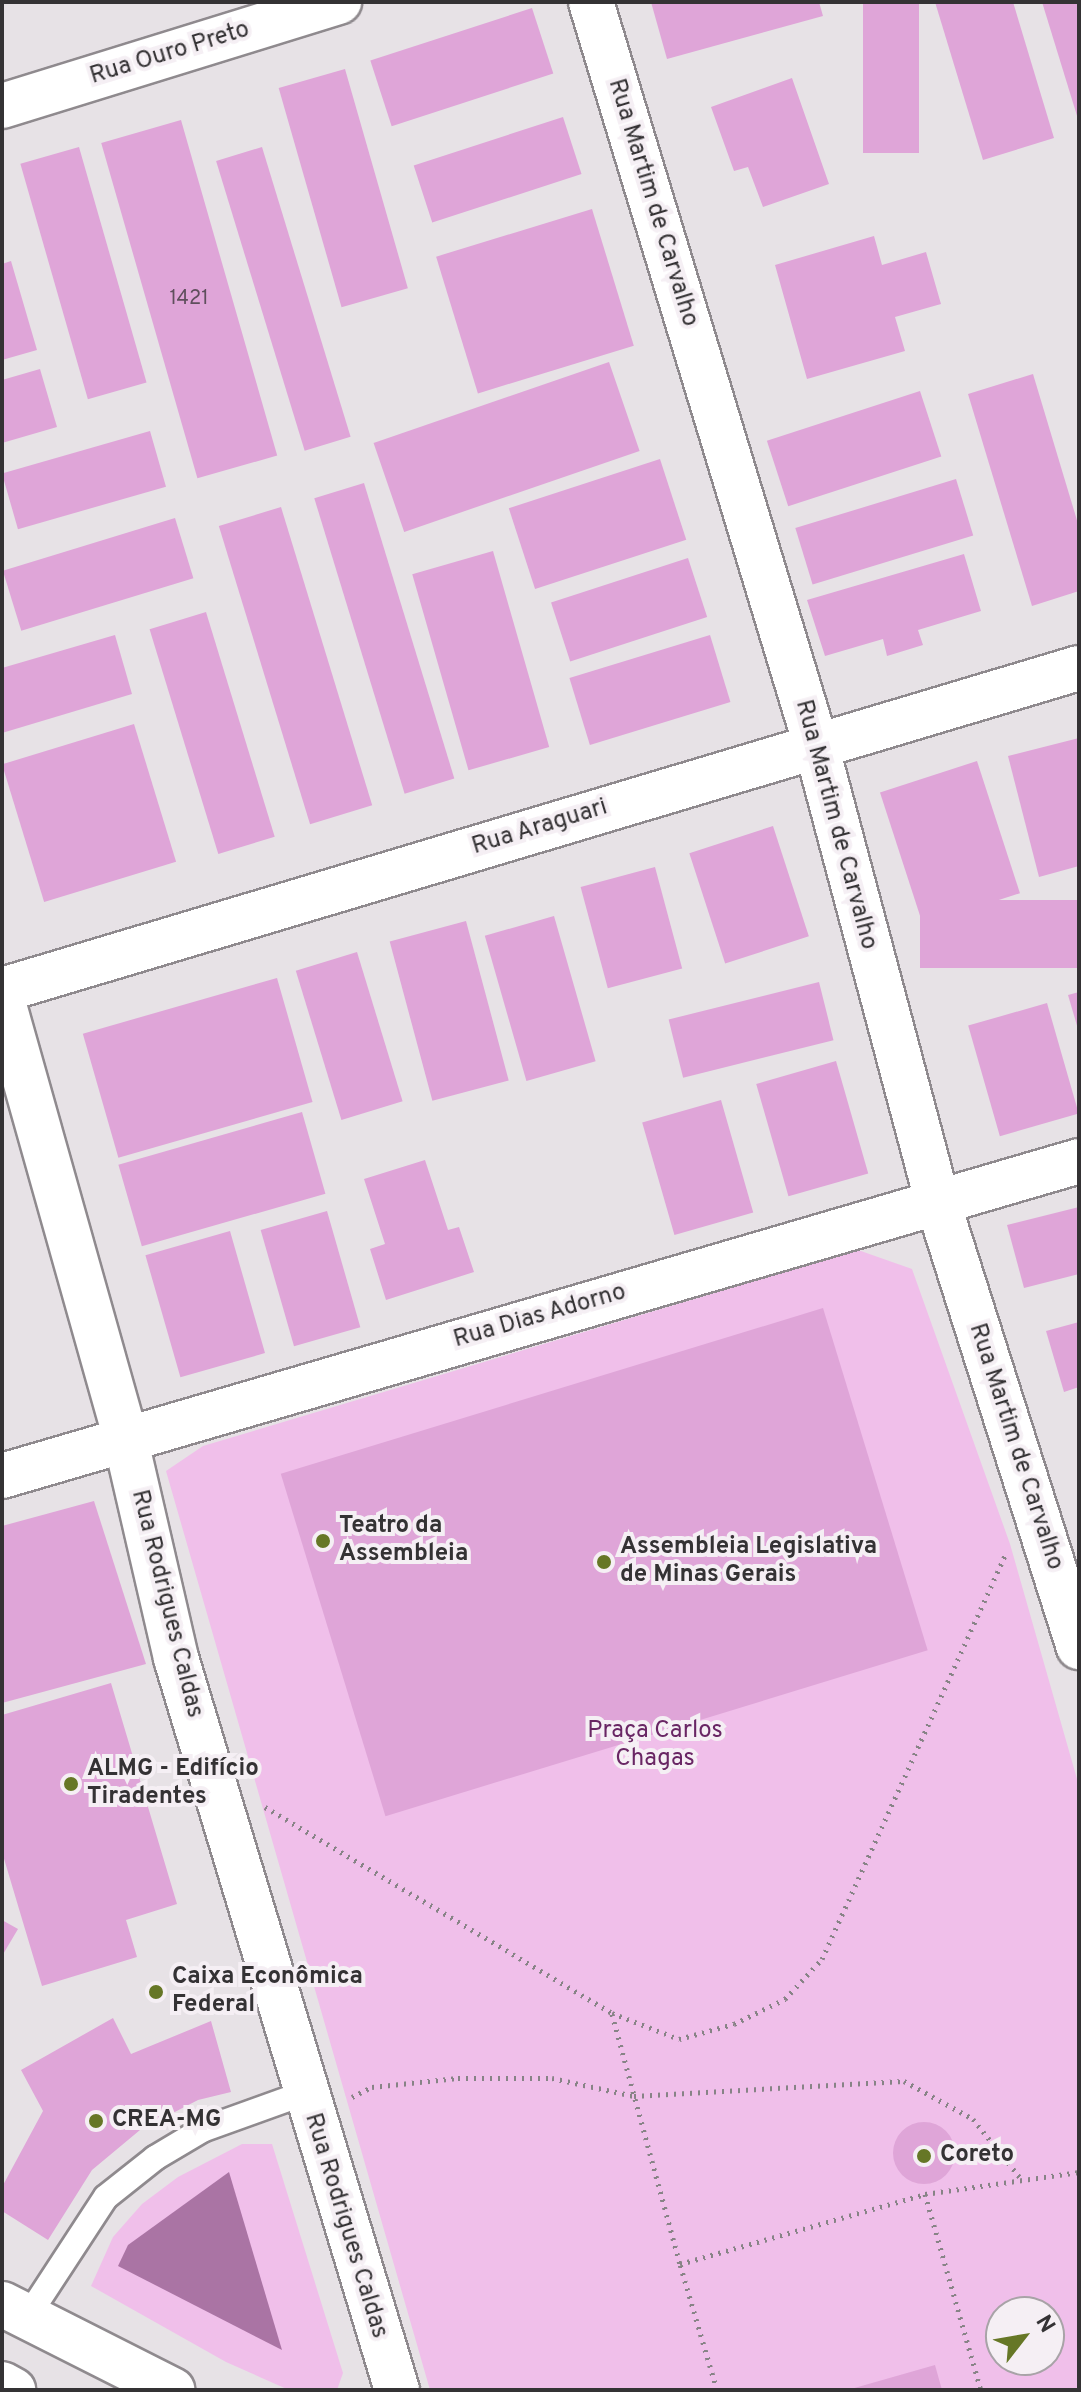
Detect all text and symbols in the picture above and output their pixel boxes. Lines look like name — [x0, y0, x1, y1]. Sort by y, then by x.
street label: Rua Ouro Preto — [87, 16, 253, 92]
street label: Rua Martim de Carvalho — [601, 76, 703, 330]
house number: 1421 — [169, 287, 209, 311]
street label: Rua Martim de Carvalho — [788, 697, 882, 953]
street label: Rua Araguari — [468, 794, 612, 862]
street label: Rua Dias Adorno — [450, 1279, 630, 1355]
street label: Rua Martim de Carvalho — [962, 1320, 1068, 1574]
street label: Rua Rodrigues Caldas — [124, 1487, 208, 1721]
place label: Teatro da Assembleia — [339, 1513, 468, 1569]
marker: Teatro da Assembleia — [314, 1532, 332, 1550]
place label: Assembleia Legislativa de Minas Gerais — [620, 1534, 877, 1590]
marker: Assembleia Legislativa de Minas Gerais — [595, 1553, 613, 1571]
park label: Praça Carlos Chagas — [587, 1718, 723, 1774]
place label: ALMG - Edifício Tiradentes — [87, 1756, 259, 1812]
marker: ALMG - Edifício Tiradentes — [62, 1775, 80, 1793]
place label: Caixa Econômica Federal — [172, 1964, 363, 2020]
marker: Caixa Econômica Federal — [147, 1983, 165, 2001]
place label: CREA-MG — [112, 2107, 221, 2135]
street label: Rua Rodrigues Caldas — [297, 2110, 393, 2342]
marker: CREA-MG — [87, 2112, 105, 2130]
place label: Coreto — [940, 2142, 1014, 2170]
marker: Coreto — [915, 2147, 933, 2165]
north arrow — [985, 2296, 1065, 2376]
text: N — [1029, 2311, 1060, 2338]

